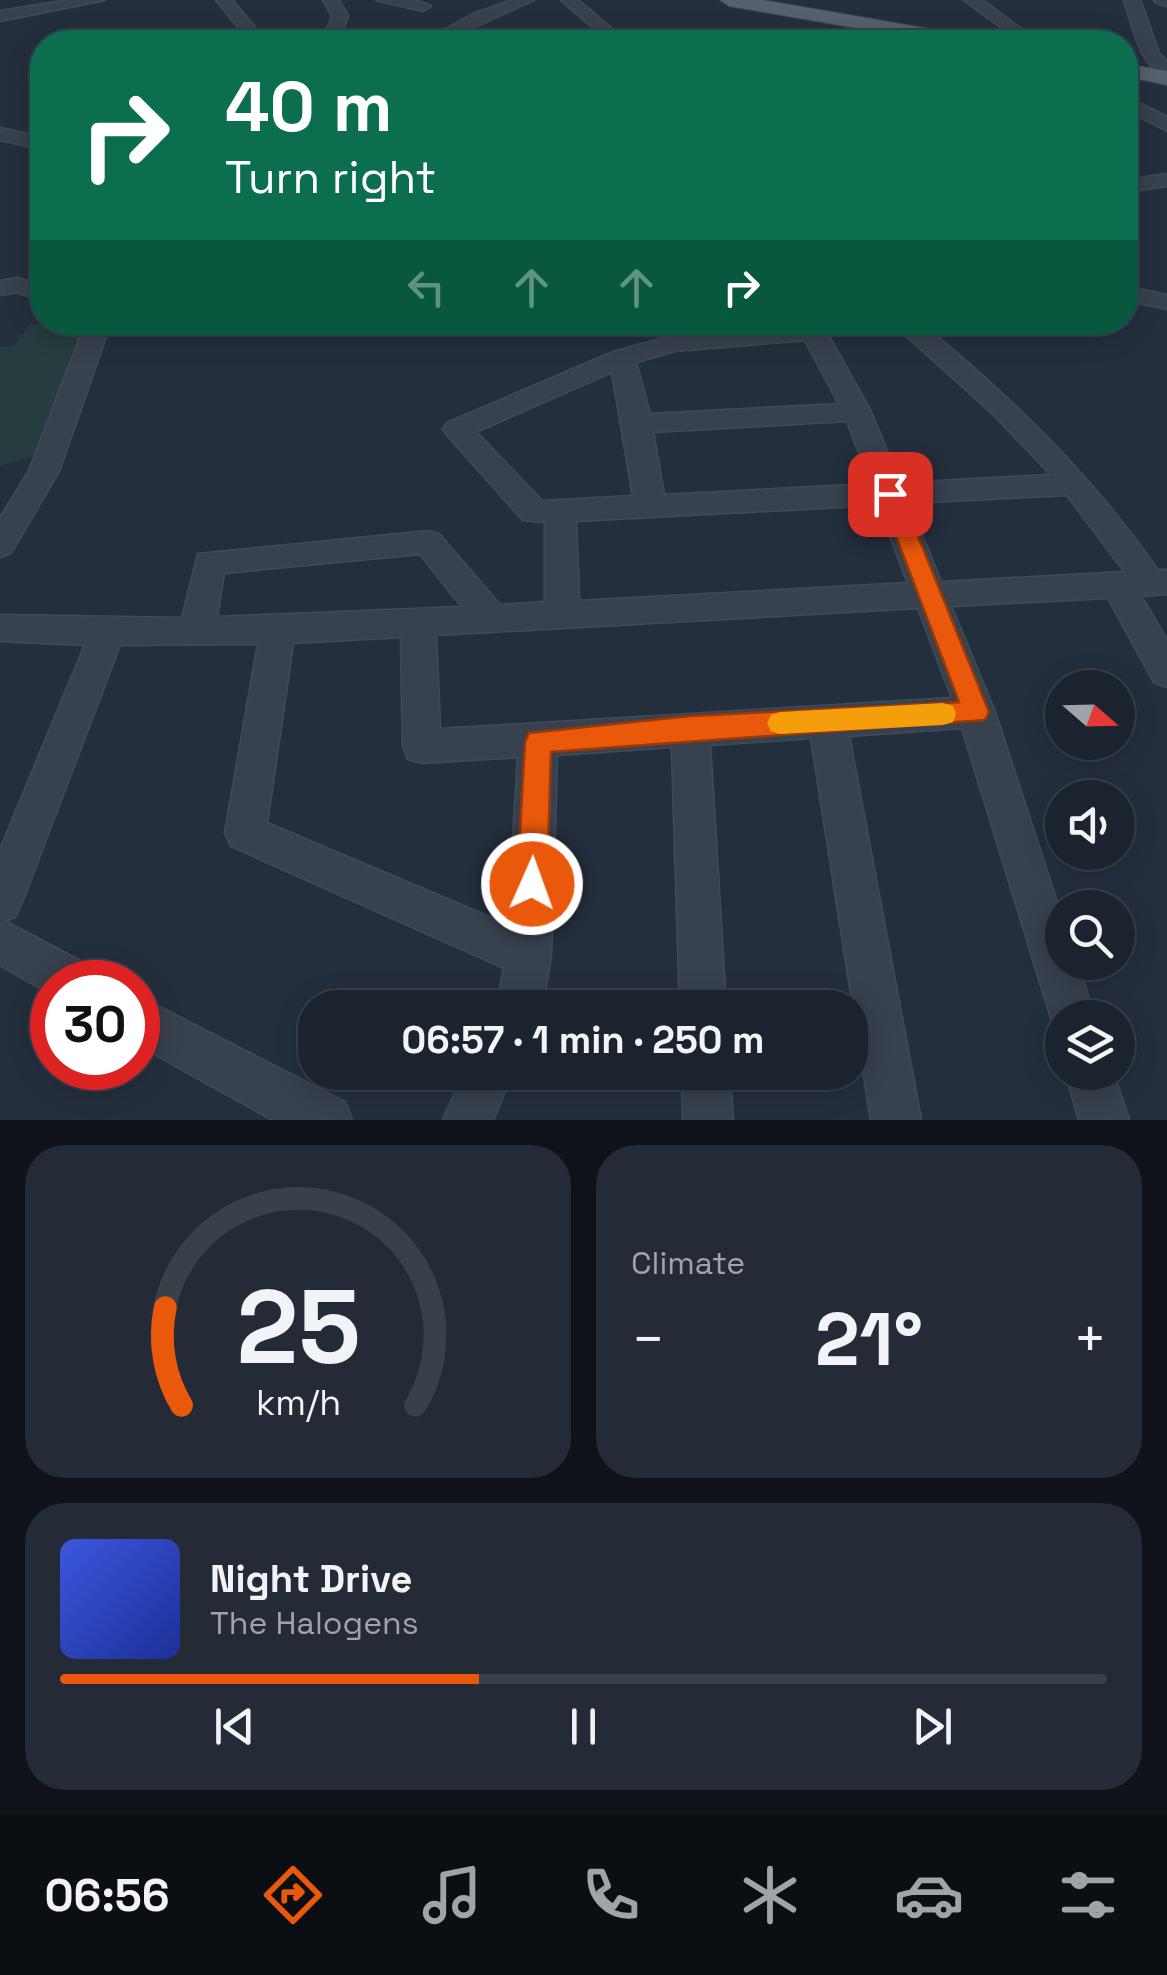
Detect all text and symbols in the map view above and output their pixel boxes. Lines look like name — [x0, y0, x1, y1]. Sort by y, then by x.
text: 40 m — [225, 62, 392, 151]
icon: right — [60, 70, 190, 200]
text: Turn right — [225, 149, 436, 206]
icon: left — [399, 260, 454, 315]
icon: ahead — [504, 260, 559, 315]
icon: ahead — [609, 260, 664, 315]
icon: right — [714, 260, 769, 315]
pin — [848, 452, 933, 537]
icon: arrive — [863, 467, 918, 522]
north arrow — [1045, 670, 1135, 760]
map controls — [1045, 670, 1135, 1090]
button: sound — [1045, 780, 1135, 870]
position arrow — [480, 832, 584, 936]
button: search — [1045, 890, 1135, 980]
speed limit sign: 30 — [30, 960, 160, 1090]
button: layers — [1045, 1000, 1135, 1090]
text: 06:57 · 1 min · 250 m — [402, 1016, 764, 1064]
text: Climate — [631, 1243, 745, 1283]
text: 25 — [236, 1261, 360, 1393]
text: 21° — [815, 1291, 923, 1387]
text: − — [631, 1304, 665, 1374]
text: + — [1073, 1304, 1107, 1374]
text: km/h — [255, 1380, 341, 1425]
text: Night Drive — [210, 1555, 412, 1603]
text: The Halogens — [210, 1603, 419, 1643]
icon: previous — [207, 1699, 262, 1754]
icon: pause — [556, 1699, 611, 1754]
icon: next — [905, 1699, 960, 1754]
icon: directions — [258, 1860, 328, 1930]
icon: music — [417, 1860, 487, 1930]
icon: phone — [576, 1860, 646, 1930]
icon: climate — [735, 1860, 805, 1930]
icon: car — [894, 1860, 964, 1930]
icon: filters — [1053, 1860, 1123, 1930]
text: 06:56 — [44, 1867, 170, 1924]

